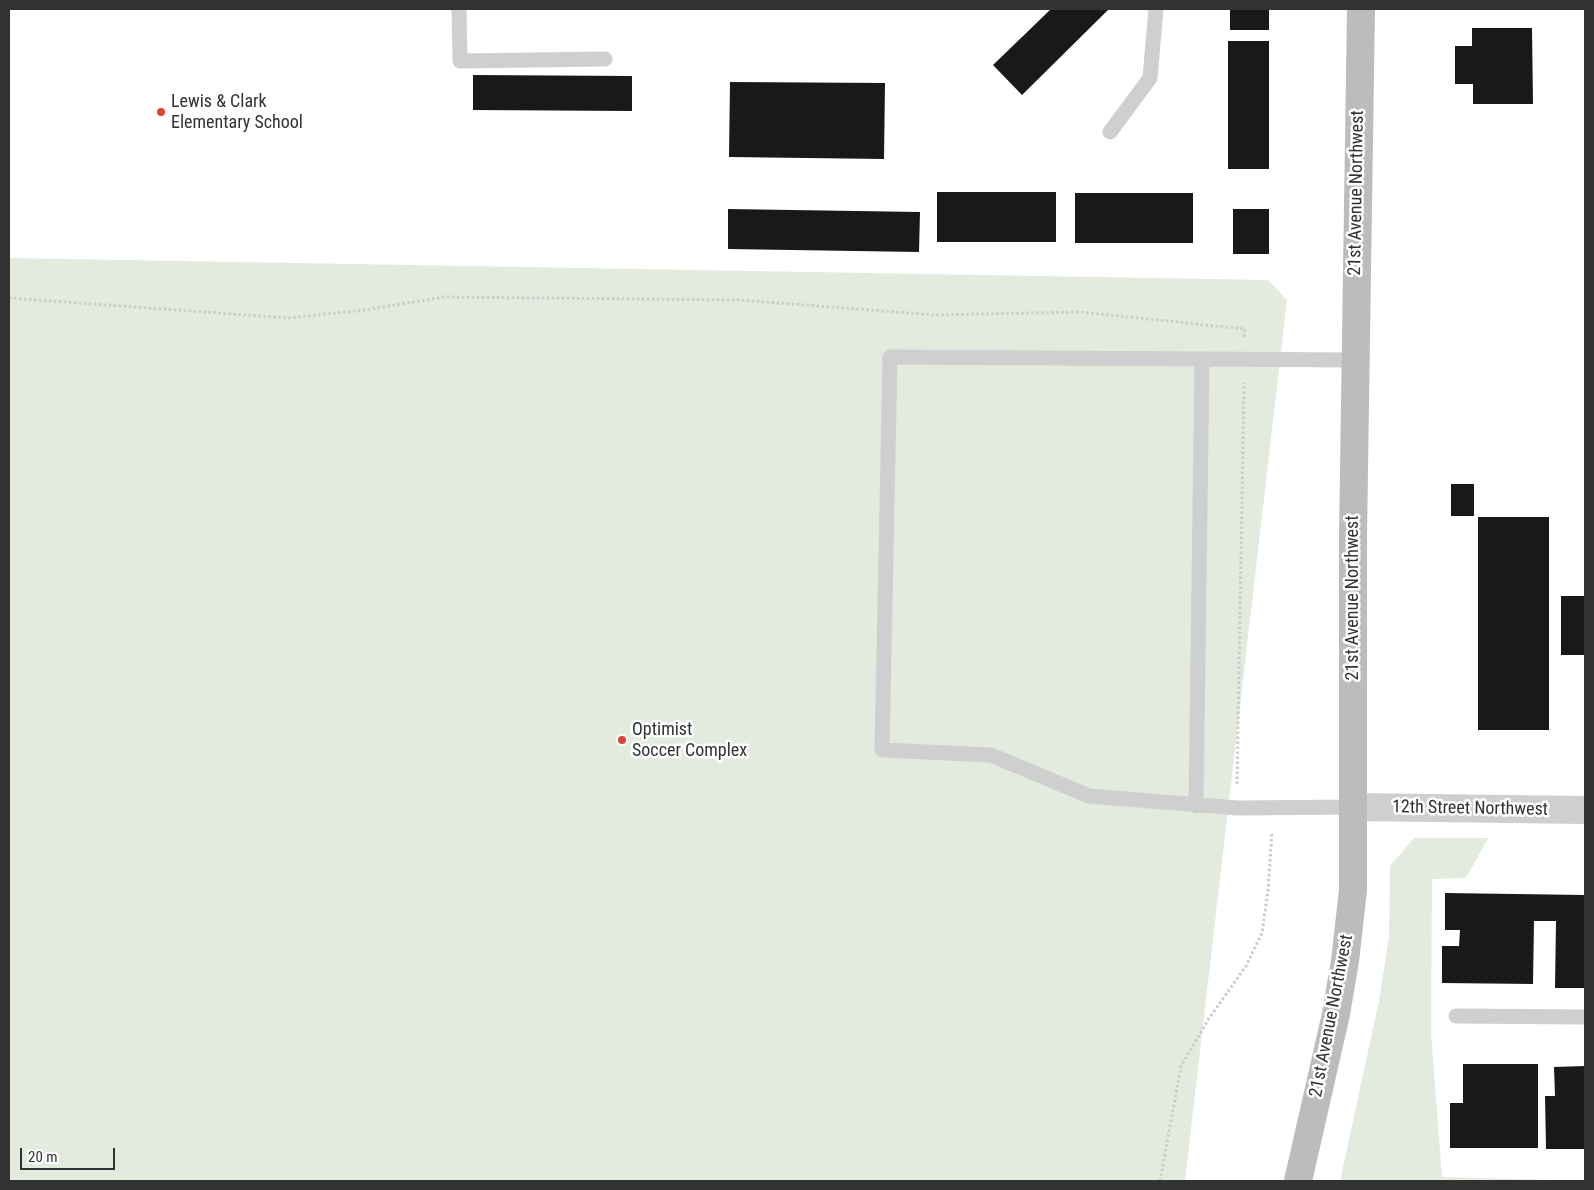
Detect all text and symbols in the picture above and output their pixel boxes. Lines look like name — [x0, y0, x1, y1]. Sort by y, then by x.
place label: Lewis & Clark Elementary School — [171, 91, 303, 134]
marker: Lewis & Clark Elementary School — [155, 106, 167, 118]
street label: 21st Avenue Northwest — [1345, 110, 1369, 276]
street label: 21st Avenue Northwest — [1342, 515, 1364, 681]
place label: Optimist Soccer Complex — [632, 719, 747, 762]
marker: Optimist Soccer Complex — [616, 734, 628, 746]
street label: 12th Street Northwest — [1392, 797, 1548, 821]
street label: 21st Avenue Northwest — [1306, 933, 1358, 1099]
scale bar — [22, 1138, 118, 1170]
text: 20 m — [28, 1148, 58, 1166]

